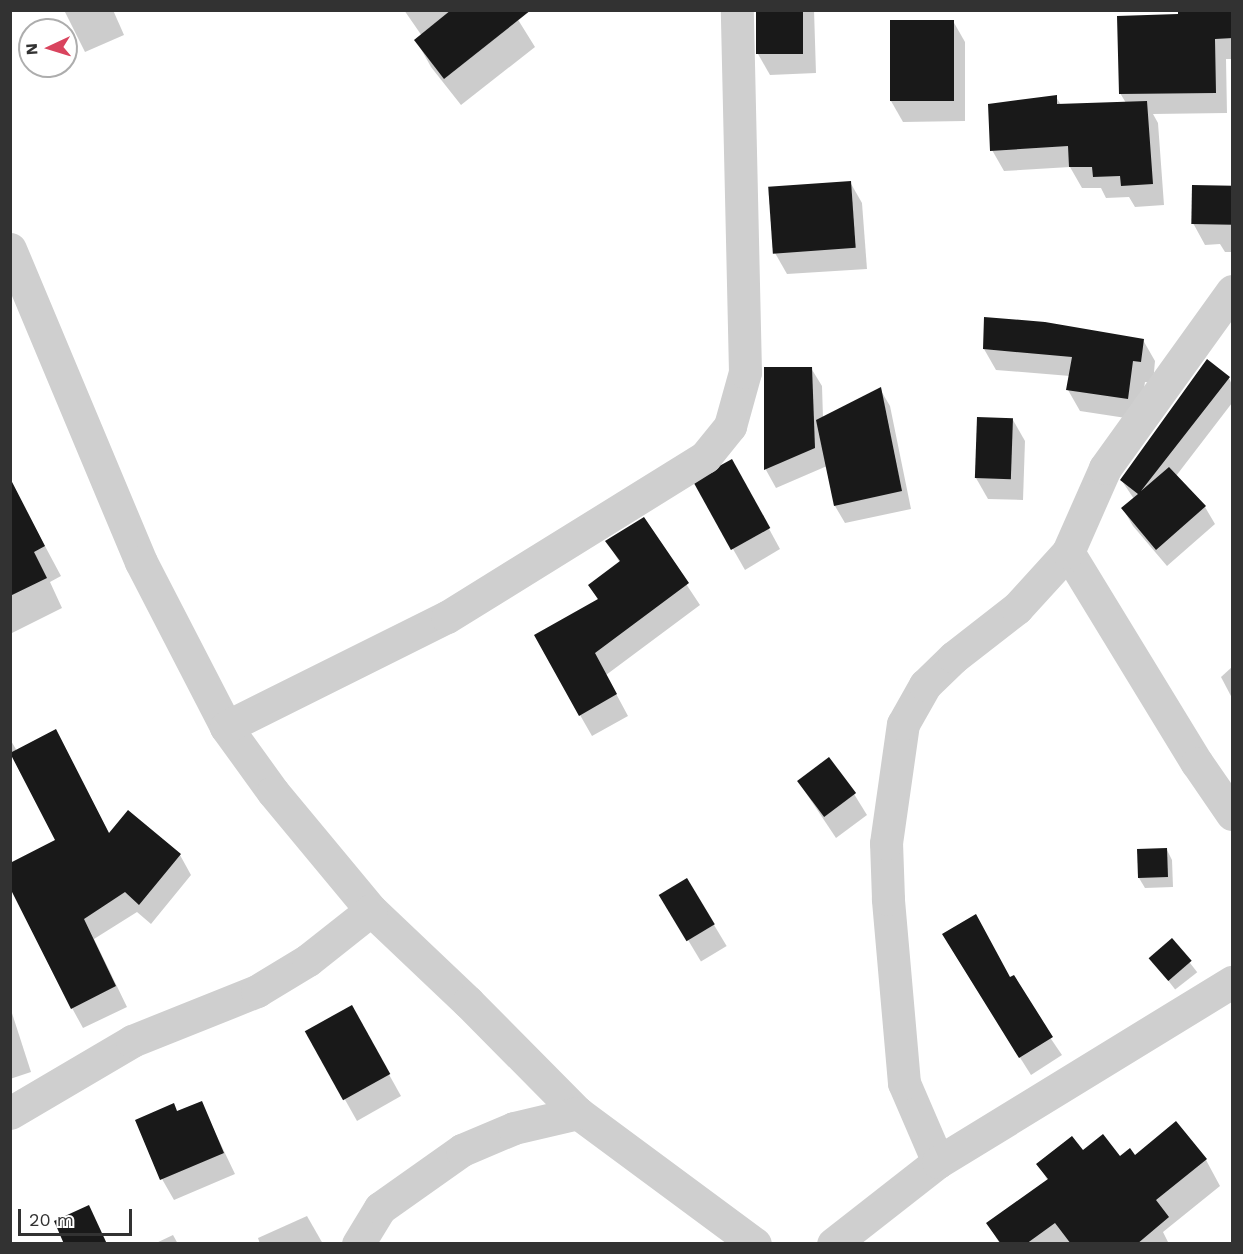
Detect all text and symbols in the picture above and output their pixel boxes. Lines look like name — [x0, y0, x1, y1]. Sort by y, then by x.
north arrow — [18, 18, 78, 78]
text: N — [22, 43, 41, 56]
scale bar — [21, 1197, 135, 1235]
text: 20 m — [29, 1209, 74, 1230]

